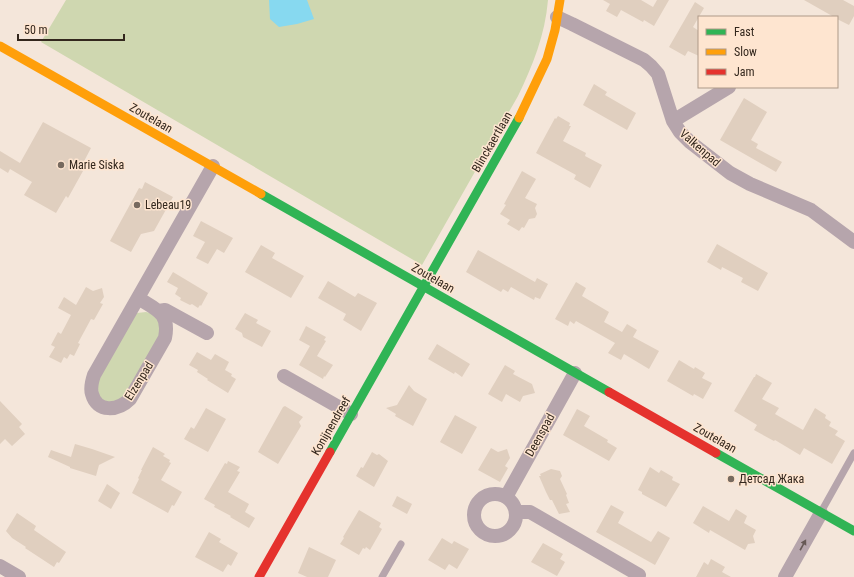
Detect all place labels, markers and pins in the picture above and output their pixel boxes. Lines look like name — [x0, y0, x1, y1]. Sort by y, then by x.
place label: Marie Siska — [69, 158, 124, 172]
marker: Marie Siska — [56, 160, 66, 170]
place label: Lebeau19 — [145, 198, 191, 212]
marker: Lebeau19 — [132, 200, 142, 210]
place label: Детсад Жака — [739, 472, 805, 486]
marker: Детсад Жака — [726, 474, 736, 484]

